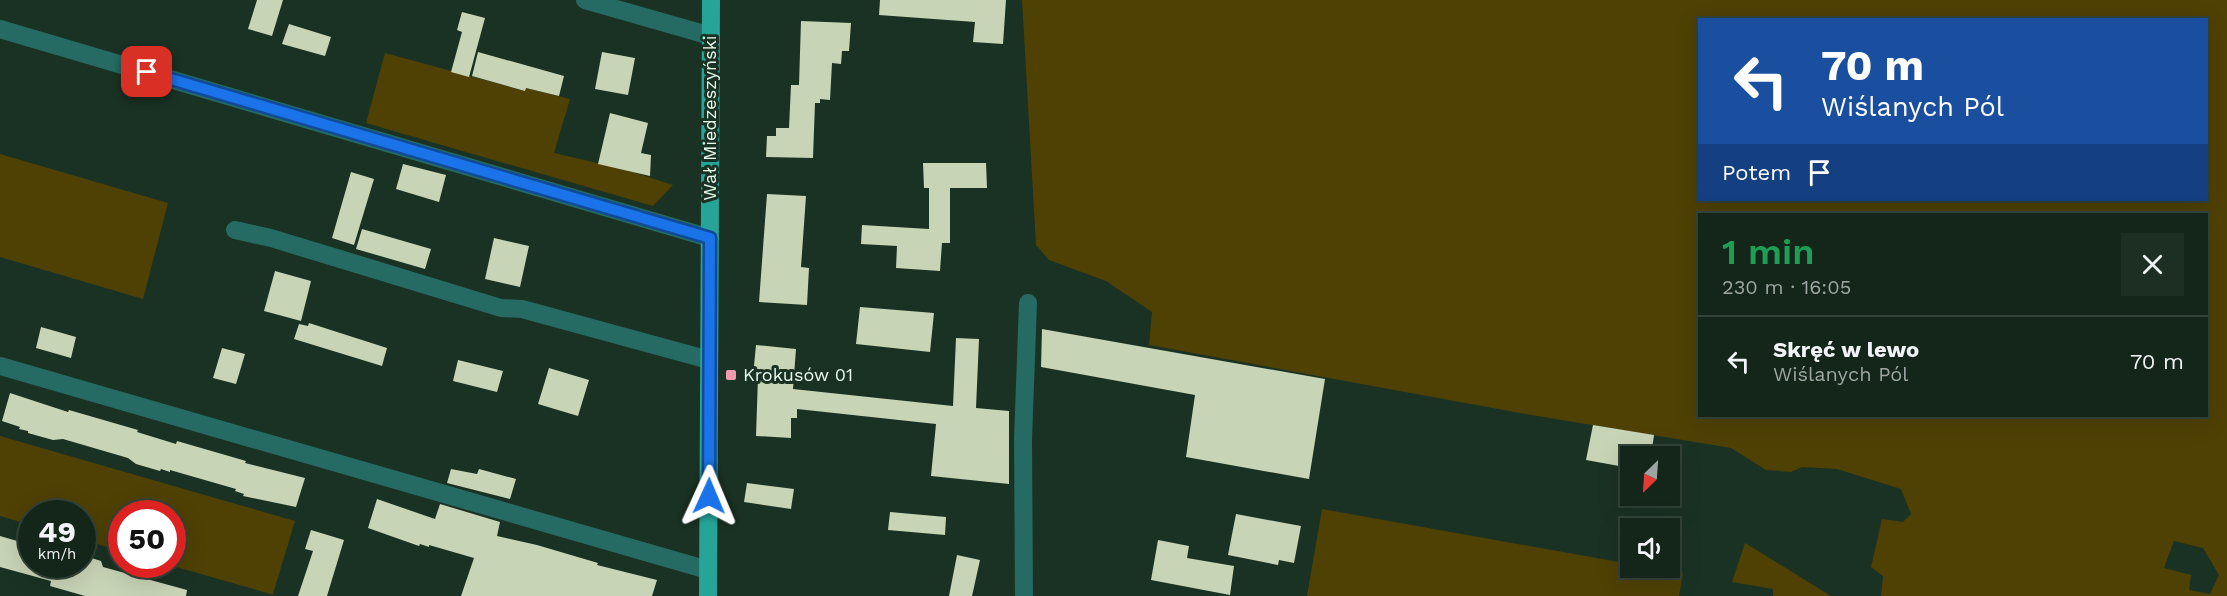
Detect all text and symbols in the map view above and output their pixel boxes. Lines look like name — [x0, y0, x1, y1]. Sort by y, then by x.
street label: Wał Miedzeszyński — [699, 35, 720, 201]
text: 70 m — [1821, 41, 1924, 90]
icon: left — [1722, 42, 1800, 120]
pin — [121, 46, 172, 97]
icon: arrive — [130, 55, 163, 88]
text: Wiślanych Pól — [1821, 91, 2004, 123]
icon: arrive — [1803, 156, 1836, 189]
text: Potem — [1722, 160, 1791, 185]
text: 1 min — [1722, 231, 1814, 273]
button: close — [2121, 233, 2184, 296]
text: 230 m · 16:05 — [1722, 275, 1851, 299]
text: Skręć w lewo — [1773, 337, 1919, 362]
icon: left — [1722, 345, 1755, 378]
text: 70 m — [2130, 349, 2184, 374]
text: Wiślanych Pól — [1773, 362, 1908, 386]
place label: Krokusów 01 — [743, 364, 853, 385]
marker: Krokusów 01 — [724, 368, 738, 382]
north arrow — [1620, 446, 1680, 506]
map controls — [1620, 446, 1680, 578]
position arrow — [677, 464, 741, 528]
speed limit sign: 50 — [108, 500, 186, 578]
text: 49 — [38, 514, 76, 549]
button: sound — [1620, 518, 1680, 578]
text: km/h — [38, 545, 76, 563]

